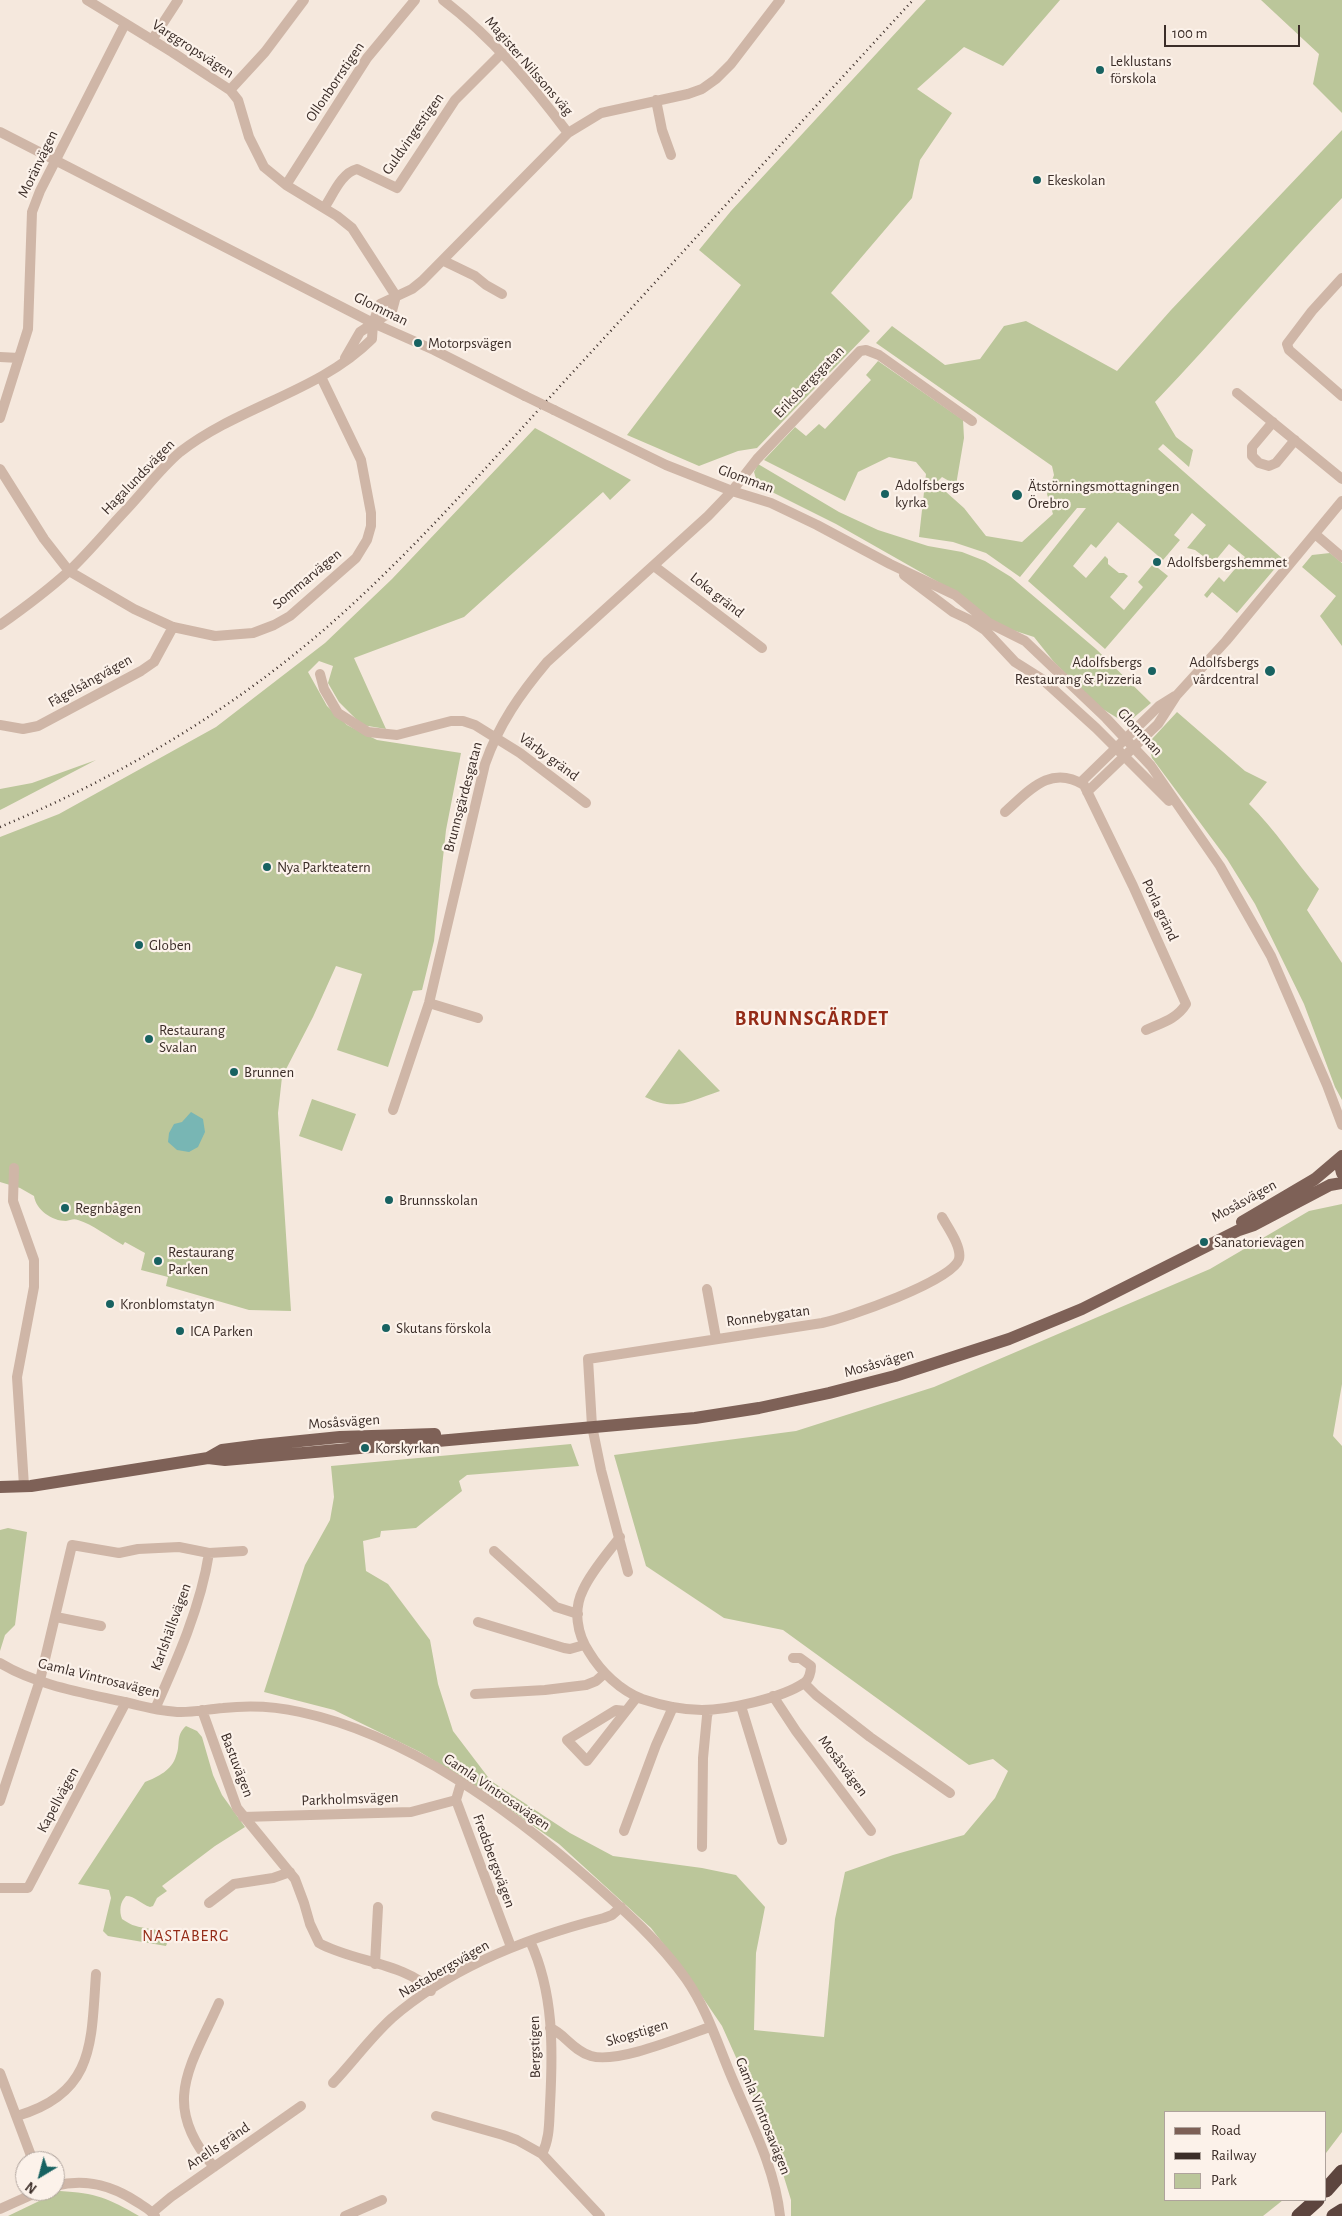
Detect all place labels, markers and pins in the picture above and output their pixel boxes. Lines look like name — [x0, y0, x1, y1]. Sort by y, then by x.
place label: Leklustans förskola — [1110, 52, 1172, 87]
marker: Leklustans förskola — [1094, 64, 1106, 76]
place label: Ekeskolan — [1047, 171, 1105, 189]
marker: Ekeskolan — [1031, 174, 1043, 186]
place label: Motorpsvägen — [428, 334, 512, 352]
marker: Motorpsvägen — [412, 337, 424, 349]
place label: Adolfsbergs kyrka — [895, 476, 965, 511]
place label: Ätstörningsmottagningen Örebro — [1028, 477, 1180, 512]
marker: Adolfsbergs kyrka — [879, 488, 891, 500]
marker: Ätstörningsmottagningen Örebro — [1010, 488, 1024, 502]
place label: Adolfsbergshemmet — [1167, 553, 1287, 571]
marker: Adolfsbergshemmet — [1151, 556, 1163, 568]
place label: Adolfsbergs Restaurang & Pizzeria — [1015, 653, 1142, 688]
place label: Adolfsbergs vårdcentral — [1189, 653, 1259, 688]
marker: Adolfsbergs vårdcentral — [1263, 664, 1277, 678]
marker: Adolfsbergs Restaurang & Pizzeria — [1146, 665, 1158, 677]
place label: Nya Parkteatern — [277, 858, 371, 876]
marker: Nya Parkteatern — [261, 861, 273, 873]
place label: Globen — [149, 936, 191, 954]
marker: Globen — [133, 939, 145, 951]
place label: Restaurang Svalan — [159, 1021, 225, 1056]
marker: Restaurang Svalan — [143, 1033, 155, 1045]
place label: Brunnen — [244, 1063, 294, 1081]
marker: Brunnen — [228, 1066, 240, 1078]
place label: Brunnsskolan — [399, 1191, 478, 1209]
marker: Brunnsskolan — [383, 1194, 395, 1206]
place label: Regnbågen — [75, 1199, 141, 1217]
marker: Regnbågen — [59, 1202, 71, 1214]
place label: Sanatorievägen — [1214, 1233, 1304, 1251]
marker: Sanatorievägen — [1198, 1236, 1210, 1248]
place label: Restaurang Parken — [168, 1243, 234, 1278]
marker: Restaurang Parken — [152, 1255, 164, 1267]
place label: Kronblomstatyn — [120, 1295, 215, 1313]
marker: Kronblomstatyn — [104, 1298, 116, 1310]
place label: Skutans förskola — [396, 1319, 491, 1337]
place label: ICA Parken — [190, 1322, 253, 1340]
marker: Skutans förskola — [380, 1322, 392, 1334]
marker: ICA Parken — [174, 1325, 186, 1337]
place label: Korskyrkan — [375, 1439, 440, 1457]
marker: Korskyrkan — [359, 1442, 371, 1454]

